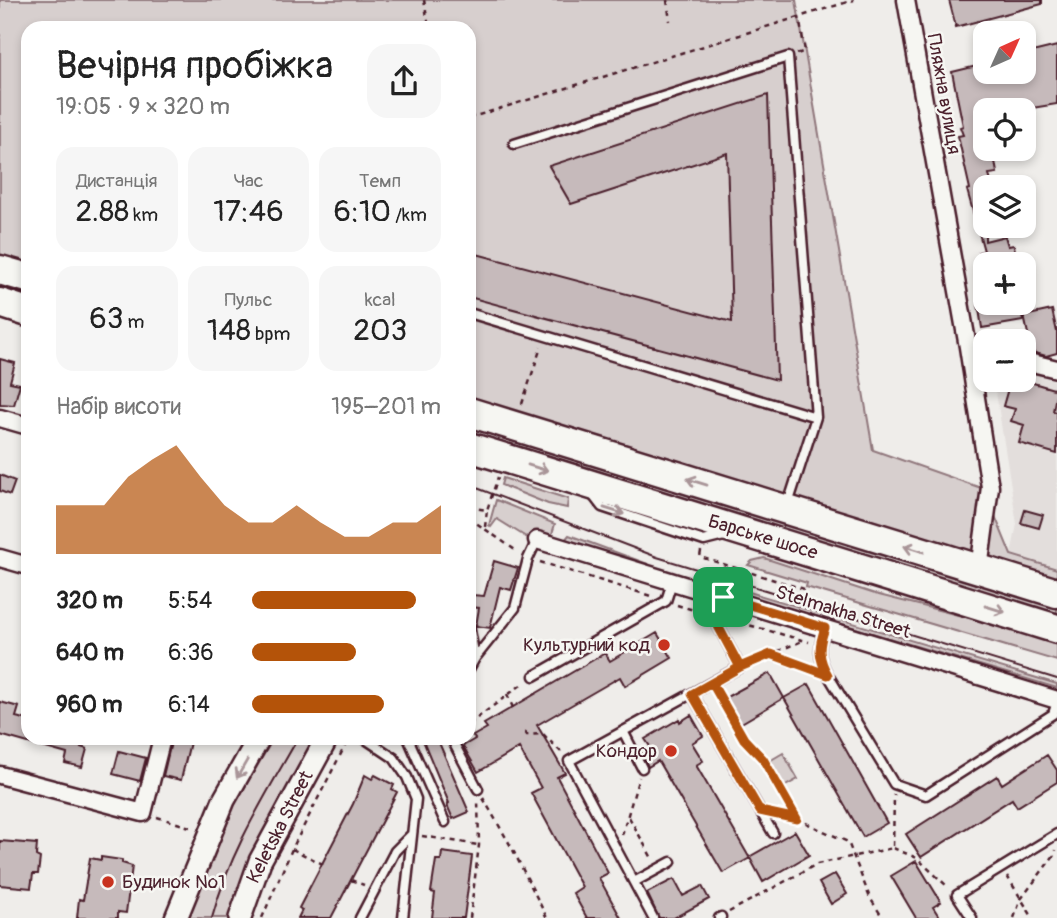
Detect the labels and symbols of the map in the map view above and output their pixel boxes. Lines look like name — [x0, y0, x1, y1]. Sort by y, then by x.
north arrow — [973, 21, 1036, 84]
street label: Пляжна вулиця — [922, 32, 966, 156]
one-way arrow — [527, 462, 549, 475]
one-way arrow — [686, 475, 708, 488]
one-way arrow — [603, 505, 625, 518]
street label: Барське шосе — [705, 509, 821, 565]
one-way arrow — [903, 542, 925, 555]
pin — [693, 567, 753, 627]
street label: Stelmakha Street — [773, 580, 914, 644]
one-way arrow — [984, 604, 1006, 617]
place label: Культурний код — [523, 633, 651, 657]
marker: Культурний код — [656, 637, 672, 653]
place label: Кондор — [596, 739, 657, 763]
marker: Кондор — [663, 743, 679, 759]
one-way arrow — [235, 759, 249, 779]
street label: Keletska Street — [241, 766, 319, 887]
place label: Будинок №1 — [122, 870, 225, 894]
marker: Будинок №1 — [100, 874, 116, 890]

